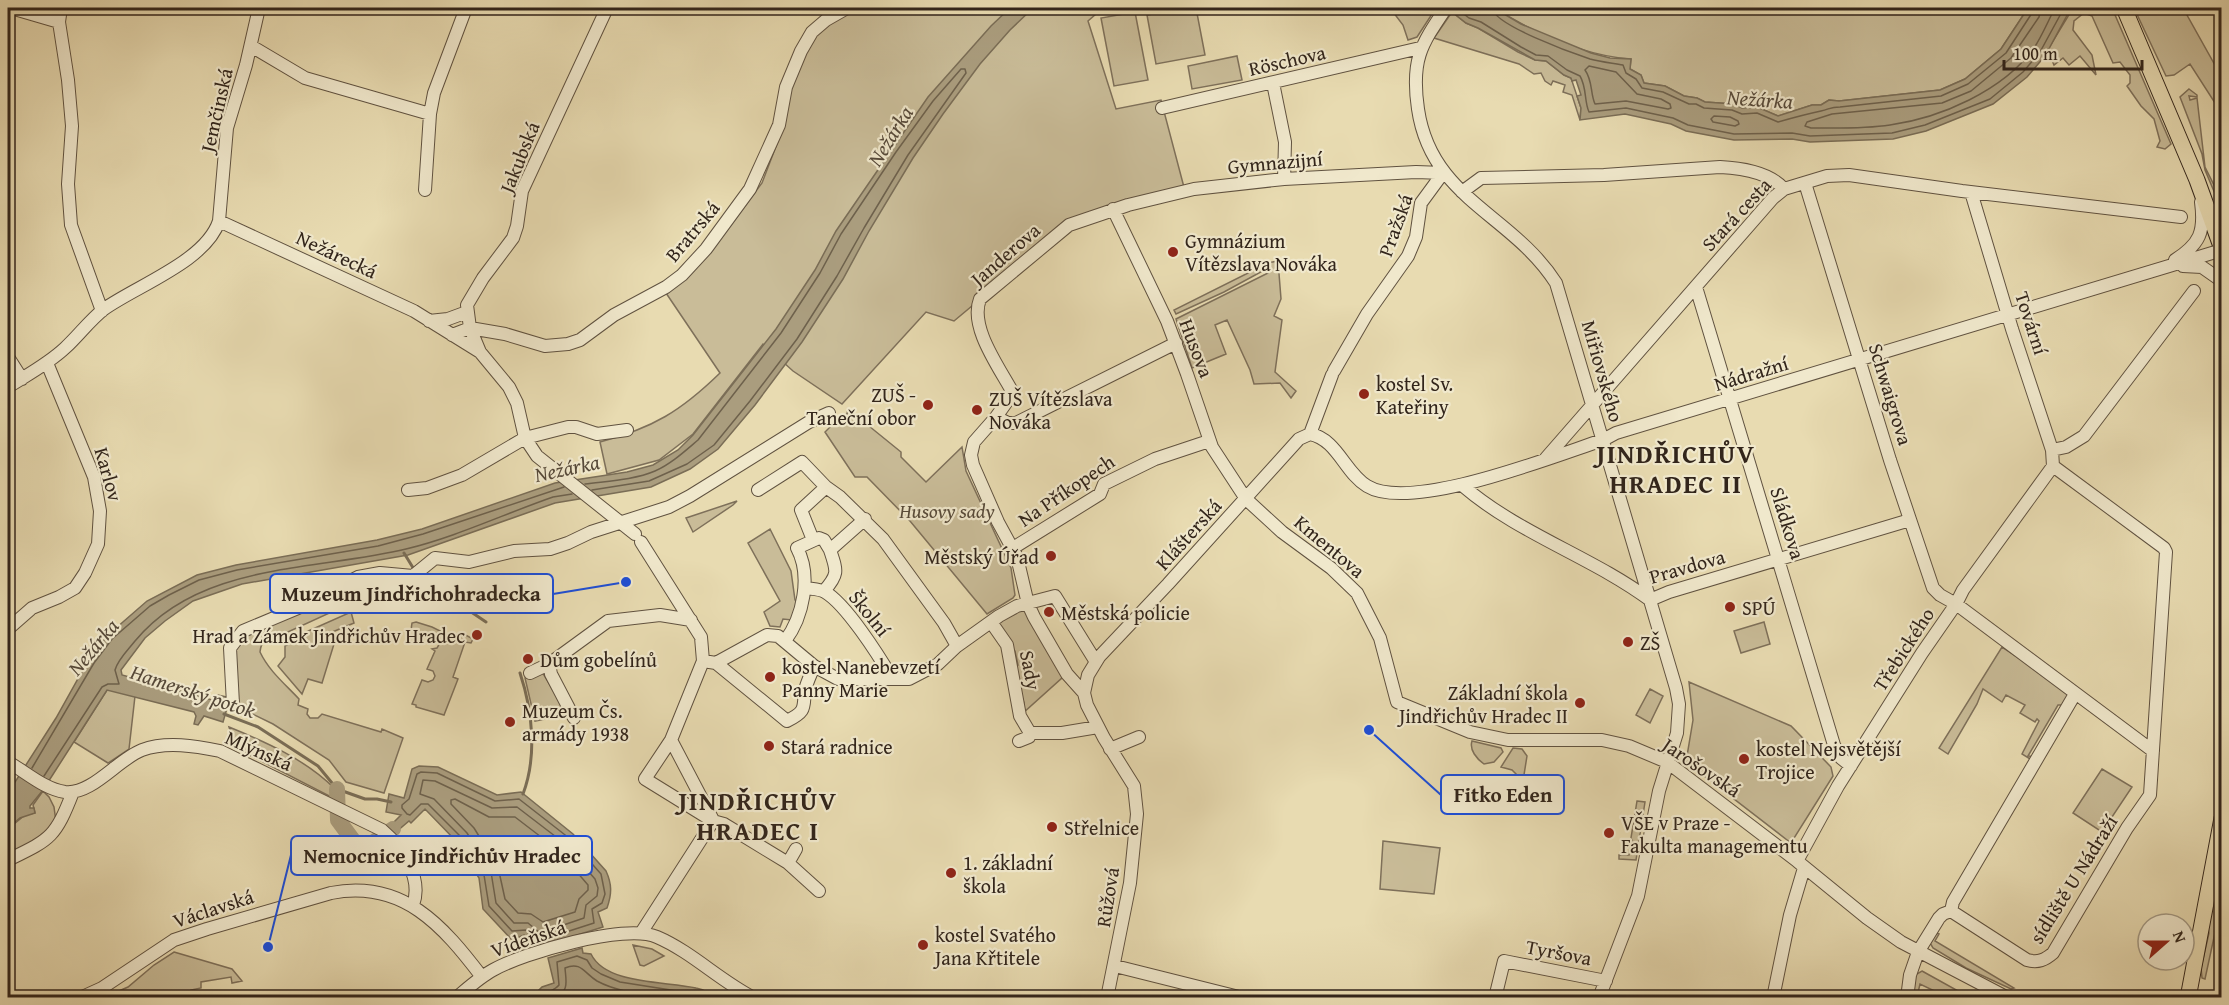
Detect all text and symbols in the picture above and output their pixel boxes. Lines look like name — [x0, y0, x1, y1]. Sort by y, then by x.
scale bar — [2004, 33, 2142, 71]
street label: Röschova — [1246, 37, 1329, 83]
text: 100 m — [2013, 40, 2058, 67]
street label: Jemčinská — [192, 65, 240, 158]
water label: Nežárka — [1725, 81, 1794, 117]
water label: Nežárka — [859, 100, 921, 173]
street label: Jakubská — [490, 116, 547, 200]
street label: Gymnazijní — [1226, 143, 1324, 181]
street label: Stará cesta — [1694, 170, 1778, 257]
street label: Pražská — [1370, 189, 1420, 260]
street label: Bratrská — [658, 194, 726, 268]
street label: Janderova — [962, 215, 1047, 294]
street label: Nežárecká — [292, 223, 383, 286]
place label: Gymnázium Vítězslava Nováka — [1185, 226, 1337, 278]
marker: Gymnázium Vítězslava Nováka — [1166, 245, 1180, 259]
street label: Tovární — [2008, 288, 2056, 359]
street label: Husova — [1173, 314, 1222, 382]
street label: Miřiovského — [1575, 317, 1631, 425]
street label: Schwaigrova — [1862, 339, 1920, 449]
street label: Nádražní — [1710, 348, 1792, 398]
place label: kostel Sv. Kateřiny — [1376, 369, 1453, 421]
place label: ZUŠ - Taneční obor — [806, 380, 916, 432]
place label: ZUŠ Vítězslava Nováka — [989, 384, 1113, 436]
marker: kostel Sv. Kateřiny — [1357, 387, 1371, 401]
marker: ZUŠ - Taneční obor — [921, 398, 935, 412]
marker: ZUŠ Vítězslava Nováka — [970, 403, 984, 417]
district label: JINDŘICHŮV HRADEC II — [1592, 434, 1756, 503]
street label: Karlov — [87, 444, 131, 504]
water label: Nežárka — [531, 446, 603, 490]
street label: Na Příkopech — [1012, 447, 1120, 533]
street label: Sládkova — [1763, 483, 1813, 563]
street label: Klášterská — [1148, 492, 1228, 576]
park label: Husovy sady — [898, 496, 995, 525]
street label: Kmentova — [1288, 508, 1372, 585]
street label: Pravdova — [1646, 541, 1729, 591]
place label: Městský Úřad — [924, 542, 1039, 571]
marker: Městský Úřad — [1044, 549, 1058, 563]
callout: Muzeum Jindřichohradecka — [270, 574, 553, 613]
text: Muzeum Jindřichohradecka — [281, 578, 541, 609]
street label: Školní — [842, 584, 898, 643]
place label: SPÚ — [1742, 593, 1776, 622]
place label: Městská policie — [1061, 598, 1190, 627]
marker: SPÚ — [1723, 600, 1737, 614]
street label: Třebického — [1865, 602, 1941, 696]
marker: Městská policie — [1042, 605, 1056, 619]
water label: Nežárka — [59, 612, 126, 683]
place label: Hrad a Zámek Jindřichův Hradec — [193, 621, 465, 650]
marker: Hrad a Zámek Jindřichův Hradec — [470, 628, 484, 642]
place label: ZŠ — [1640, 628, 1660, 657]
marker: ZŠ — [1621, 635, 1635, 649]
place label: Dům gobelínů — [540, 645, 657, 674]
street label: Sady — [1013, 648, 1049, 692]
marker: Dům gobelínů — [521, 652, 535, 666]
place label: kostel Nanebevzetí Panny Marie — [782, 652, 940, 704]
water label: Hamerský potok — [126, 656, 260, 726]
marker: kostel Nanebevzetí Panny Marie — [763, 670, 777, 684]
place label: Základní škola Jindřichův Hradec II — [1396, 678, 1569, 730]
place label: Muzeum Čs. armády 1938 — [522, 696, 629, 748]
marker: Základní škola Jindřichův Hradec II — [1573, 696, 1587, 710]
marker: Muzeum Čs. armády 1938 — [503, 715, 517, 729]
street label: Mlýnská — [221, 722, 298, 778]
street label: Jarošovská — [1654, 728, 1748, 804]
place label: Stará radnice — [781, 732, 893, 761]
place label: kostel Nejsvětější Trojice — [1756, 734, 1901, 786]
marker: Stará radnice — [762, 739, 776, 753]
marker: kostel Nejsvětější Trojice — [1737, 752, 1751, 766]
callout: Fitko Eden — [1441, 775, 1564, 814]
text: Fitko Eden — [1454, 779, 1553, 810]
district label: JINDŘICHŮV HRADEC I — [674, 781, 838, 850]
place label: VŠE v Praze - Fakulta managementu — [1621, 808, 1808, 860]
street label: sídliště U Nádraží — [2022, 809, 2124, 949]
place label: Střelnice — [1064, 813, 1139, 842]
marker: Střelnice — [1045, 820, 1059, 834]
marker: VŠE v Praze - Fakulta managementu — [1602, 826, 1616, 840]
callout: Nemocnice Jindřichův Hradec — [291, 836, 592, 875]
text: Nemocnice Jindřichův Hradec — [303, 840, 581, 871]
place label: 1. základní škola — [963, 848, 1053, 900]
street label: Růžová — [1088, 864, 1126, 929]
marker: 1. základní škola — [944, 866, 958, 880]
street label: Václavská — [169, 881, 258, 935]
street label: Vídeňská — [487, 911, 570, 964]
north arrow — [2136, 912, 2196, 972]
place label: kostel Svatého Jana Křtitele — [932, 920, 1056, 972]
text: N — [2167, 927, 2193, 946]
street label: Tyršova — [1524, 931, 1595, 973]
marker: kostel Svatého Jana Křtitele — [916, 938, 930, 952]

